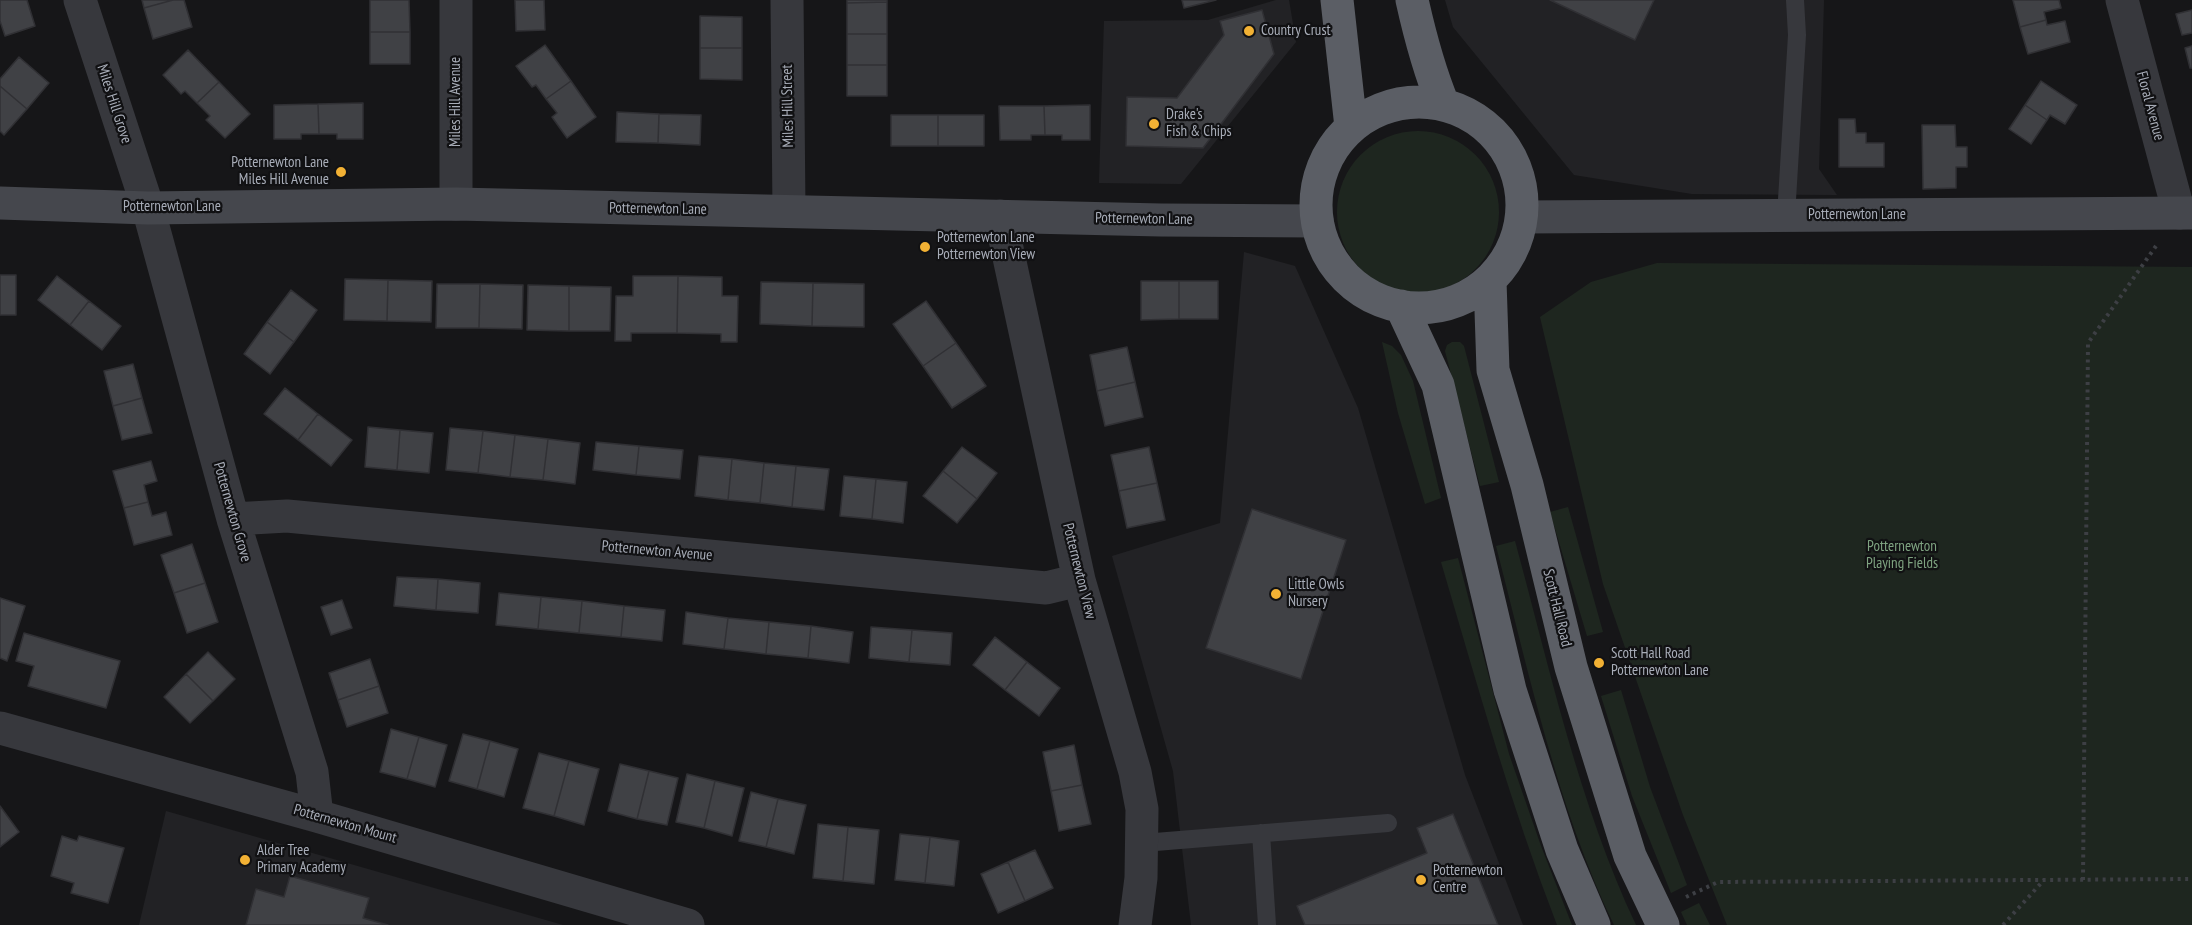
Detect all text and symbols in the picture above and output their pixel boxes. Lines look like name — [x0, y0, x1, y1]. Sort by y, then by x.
place label: Country Crust — [1261, 22, 1331, 40]
marker: Country Crust — [1242, 24, 1256, 38]
street label: Miles Hill Avenue — [447, 57, 465, 147]
street label: Miles Hill Grove — [93, 62, 135, 146]
street label: Miles Hill Street — [778, 64, 798, 148]
street label: Floral Avenue — [2132, 69, 2168, 143]
place label: Drake's Fish & Chips — [1166, 106, 1232, 141]
marker: Drake's Fish & Chips — [1147, 117, 1161, 131]
place label: Potternewton Lane Miles Hill Avenue — [231, 154, 329, 189]
marker: Potternewton Lane Miles Hill Avenue — [334, 165, 348, 179]
street label: Potternewton Lane — [123, 198, 221, 216]
street label: Potternewton Lane — [609, 199, 707, 219]
street label: Potternewton Lane — [1808, 206, 1906, 224]
street label: Potternewton Lane — [1095, 209, 1193, 229]
place label: Potternewton Lane Potternewton View — [937, 229, 1035, 264]
marker: Potternewton Lane Potternewton View — [918, 240, 932, 254]
street label: Potternewton Grove — [209, 460, 255, 564]
street label: Potternewton View — [1058, 521, 1100, 621]
street label: Potternewton Avenue — [601, 537, 713, 565]
park label: Potternewton Playing Fields — [1866, 538, 1938, 573]
street label: Scott Hall Road — [1539, 567, 1575, 649]
place label: Little Owls Nursery — [1288, 576, 1344, 611]
marker: Little Owls Nursery — [1269, 587, 1283, 601]
place label: Scott Hall Road Potternewton Lane — [1611, 645, 1709, 680]
marker: Scott Hall Road Potternewton Lane — [1592, 656, 1606, 670]
street label: Potternewton Mount — [291, 801, 399, 847]
place label: Alder Tree Primary Academy — [257, 842, 346, 877]
marker: Alder Tree Primary Academy — [238, 853, 252, 867]
place label: Potternewton Centre — [1433, 862, 1503, 897]
marker: Potternewton Centre — [1414, 873, 1428, 887]

